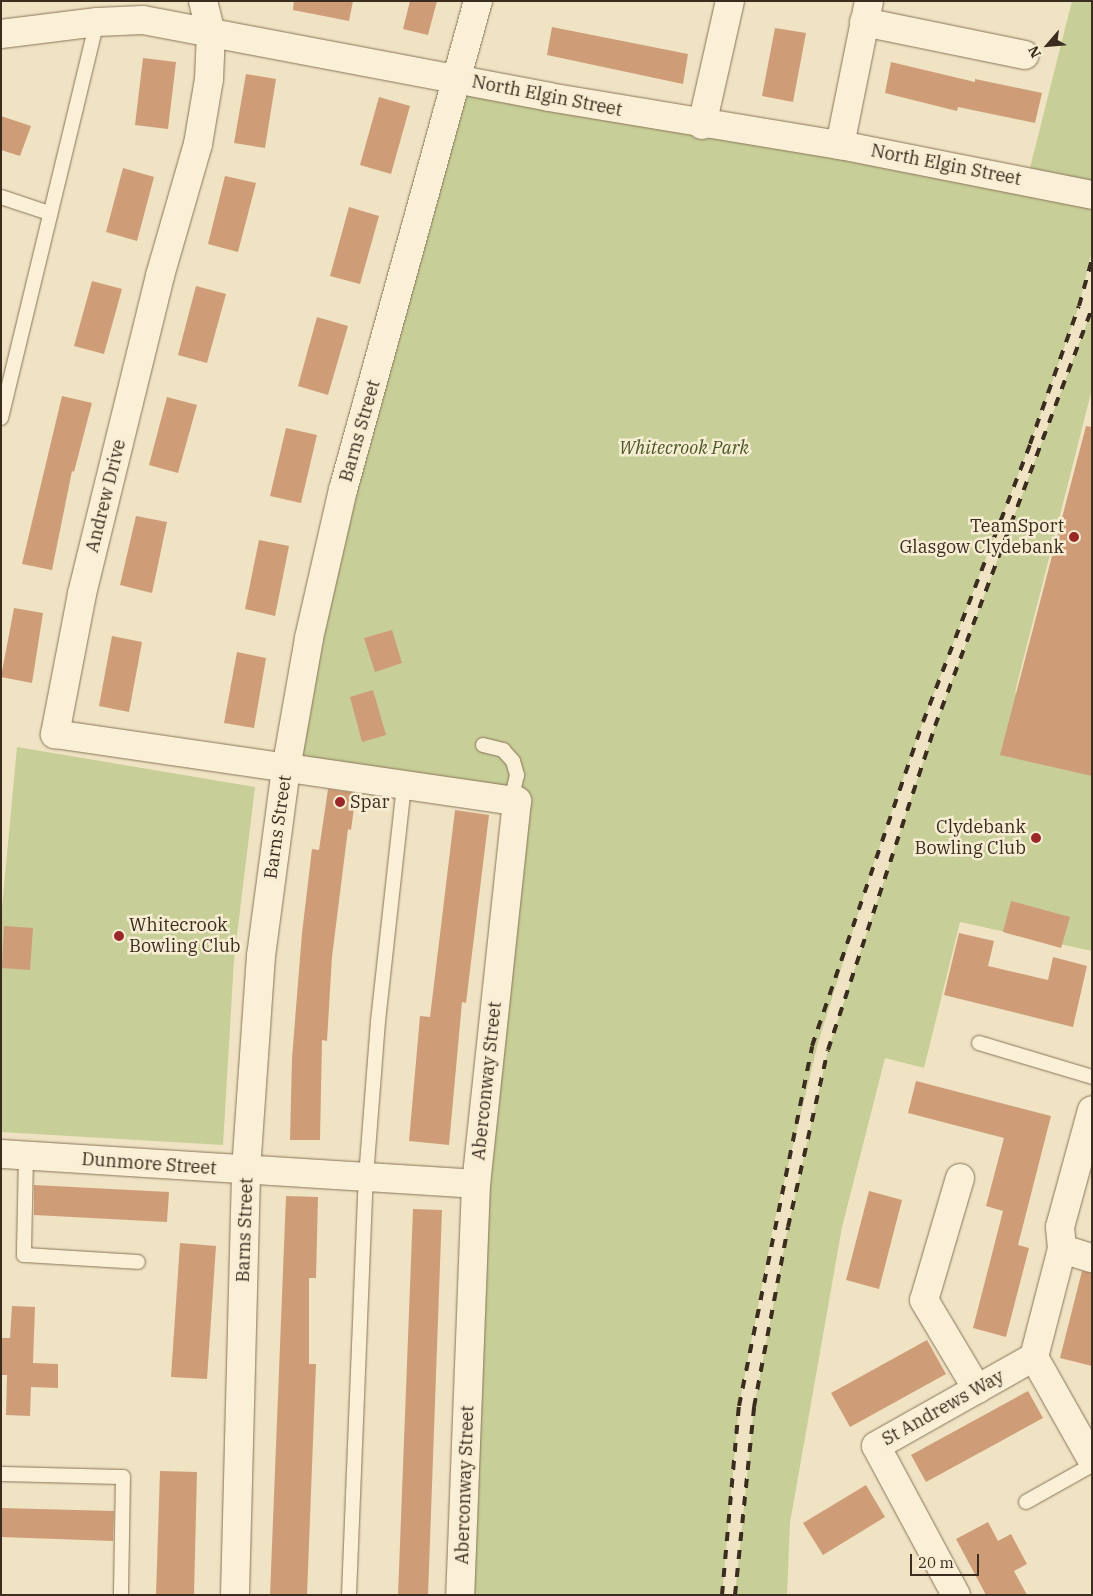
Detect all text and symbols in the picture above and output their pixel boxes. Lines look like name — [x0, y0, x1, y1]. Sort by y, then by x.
north arrow — [1023, 20, 1073, 70]
text: N — [1024, 43, 1045, 61]
street label: North Elgin Street — [470, 71, 624, 121]
street label: North Elgin Street — [869, 140, 1023, 190]
street label: Barns Street — [335, 378, 385, 484]
street label: Andrew Drive — [81, 437, 131, 555]
park label: Whitecrook Park — [619, 437, 749, 459]
place label: TeamSport Glasgow Clydebank — [899, 516, 1064, 558]
marker: TeamSport Glasgow Clydebank — [1068, 531, 1080, 543]
street label: Barns Street — [260, 774, 296, 880]
place label: Spar — [350, 791, 390, 813]
marker: Spar — [334, 796, 346, 808]
place label: Clydebank Bowling Club — [914, 817, 1026, 860]
marker: Clydebank Bowling Club — [1030, 832, 1042, 844]
place label: Whitecrook Bowling Club — [129, 915, 241, 958]
marker: Whitecrook Bowling Club — [113, 930, 125, 942]
street label: Aberconway Street — [468, 1001, 506, 1161]
street label: Dunmore Street — [81, 1149, 217, 1179]
street label: Barns Street — [232, 1177, 258, 1283]
street label: St Andrews Way — [878, 1366, 1008, 1450]
street label: Aberconway Street — [451, 1405, 479, 1565]
scale bar — [913, 1544, 982, 1576]
text: 20 m — [918, 1553, 954, 1572]

